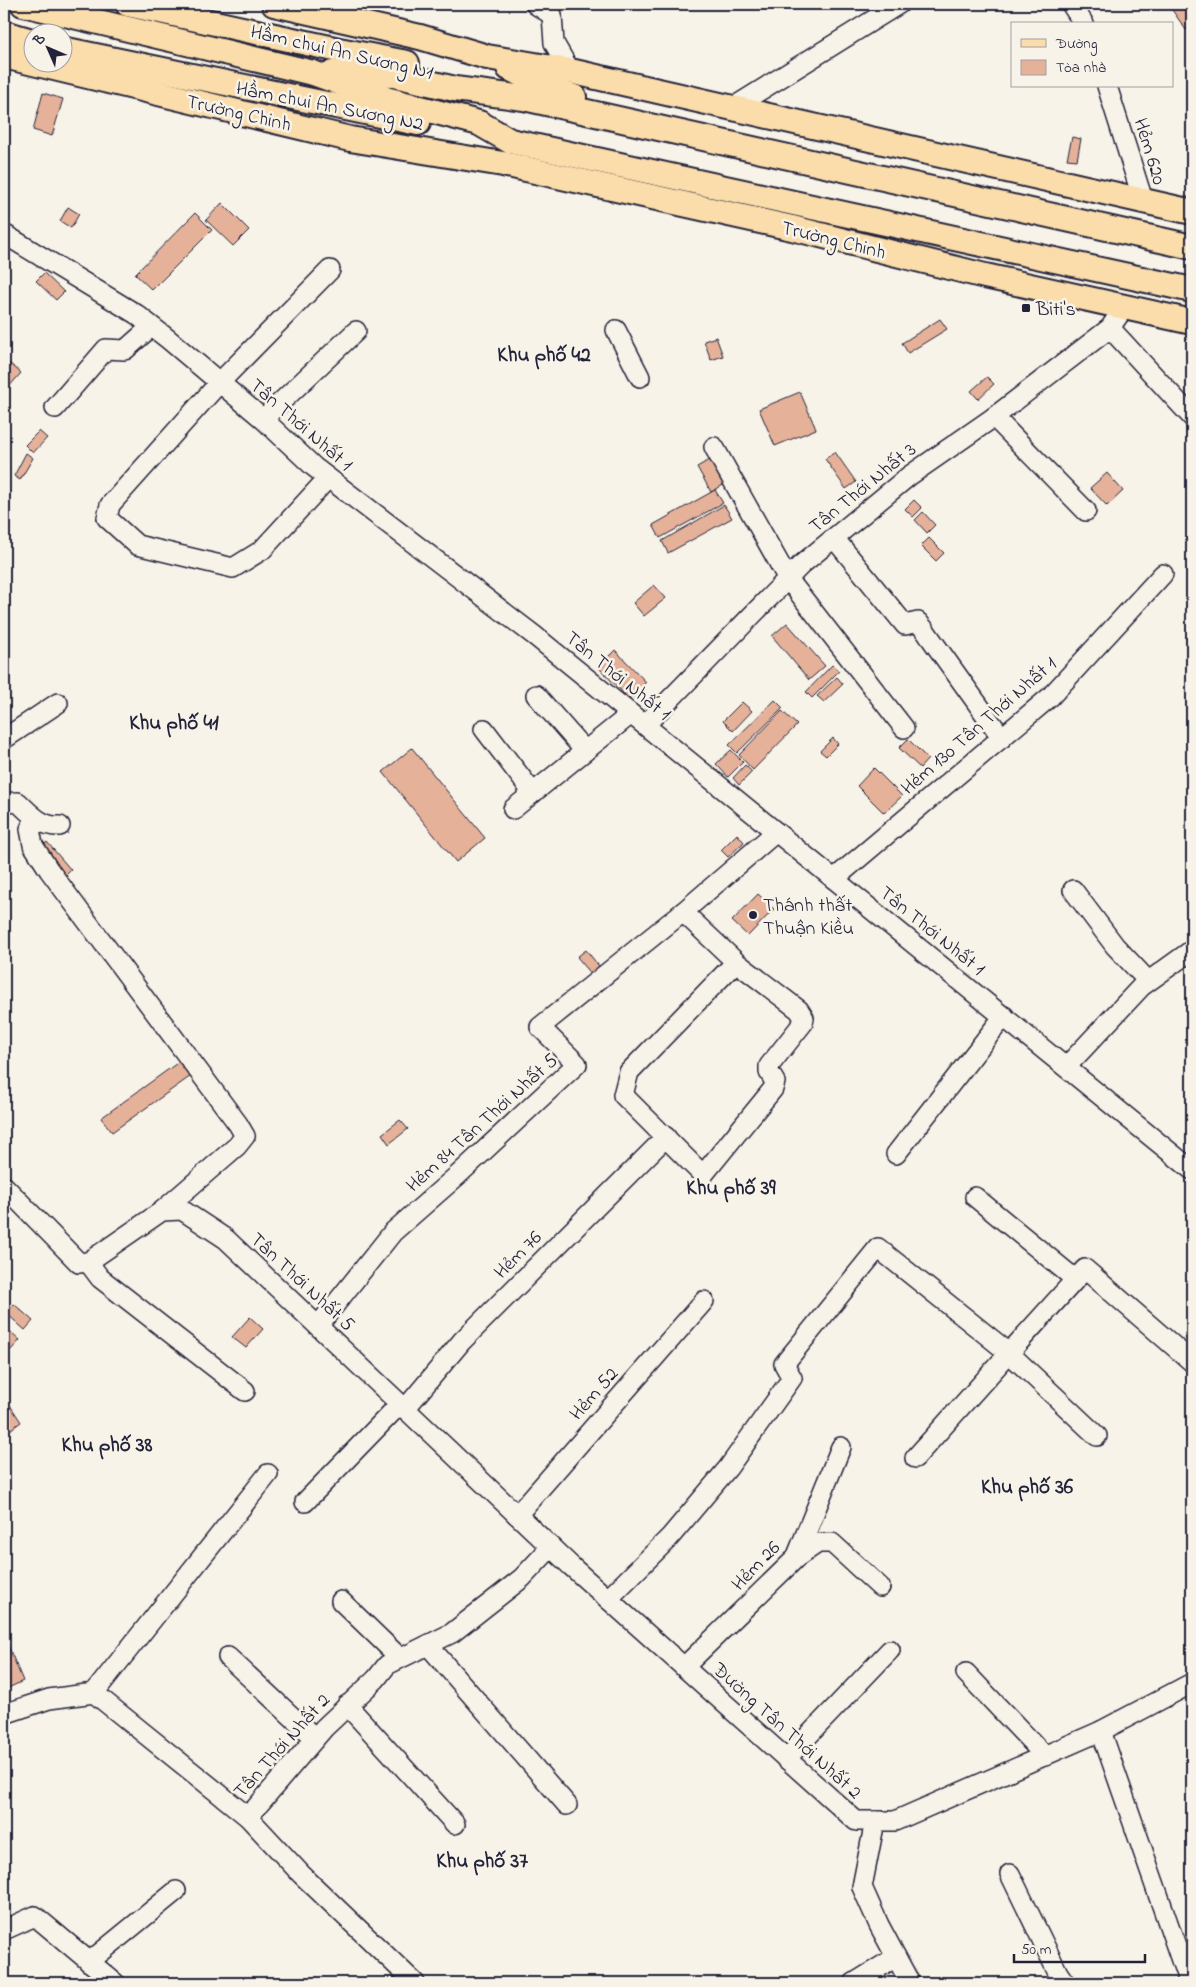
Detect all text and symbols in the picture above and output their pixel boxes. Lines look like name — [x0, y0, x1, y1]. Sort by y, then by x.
street label: Hầm chui An Sương N1 — [247, 18, 436, 90]
north arrow — [22, 22, 72, 72]
legend — [1011, 22, 1174, 88]
text: B — [28, 29, 51, 51]
text: Đường — [1055, 33, 1098, 56]
text: Tòa nhà — [1056, 57, 1106, 79]
street label: Hầm chui An Sương N2 — [233, 75, 426, 141]
street label: Trường Chinh — [183, 88, 294, 142]
street label: Hẻm 620 — [1125, 115, 1173, 189]
street label: Trường Chinh — [778, 214, 889, 269]
place label: Biti's — [1035, 296, 1076, 325]
marker: Biti's — [1020, 302, 1032, 314]
district label: Khu phố 42 — [497, 341, 591, 371]
street label: Tân Thới Nhất 1 — [242, 373, 359, 479]
street label: Tân Thới Nhất 3 — [804, 436, 924, 541]
street label: Tân Thới Nhất 1 — [558, 625, 677, 729]
street label: Hẻm 130 Tân Thới Nhất 1 — [895, 651, 1064, 803]
district label: Khu phố 41 — [129, 709, 219, 739]
street label: Tân Thới Nhất 1 — [872, 880, 991, 984]
place label: Thánh thất Thuận Kiều — [763, 892, 854, 944]
marker: Thánh thất Thuận Kiều — [747, 909, 759, 921]
street label: Hẻm 84 Tân Thới Nhất 5 — [400, 1048, 565, 1200]
district label: Khu phố 39 — [686, 1174, 776, 1204]
street label: Hẻm 76 — [488, 1225, 550, 1287]
street label: Tân Thới Nhất 5 — [242, 1227, 360, 1339]
street label: Hẻm 52 — [563, 1362, 626, 1428]
district label: Khu phố 38 — [62, 1431, 153, 1461]
district label: Khu phố 36 — [981, 1473, 1074, 1503]
street label: Hẻm 26 — [726, 1535, 788, 1598]
street label: Đường Tân Thới Nhất 2 — [704, 1656, 868, 1808]
street label: Tân Thới Nhất 2 — [228, 1688, 338, 1806]
district label: Khu phố 37 — [436, 1847, 528, 1877]
scale bar — [1014, 1932, 1145, 1964]
text: 50 m — [1021, 1939, 1052, 1961]

